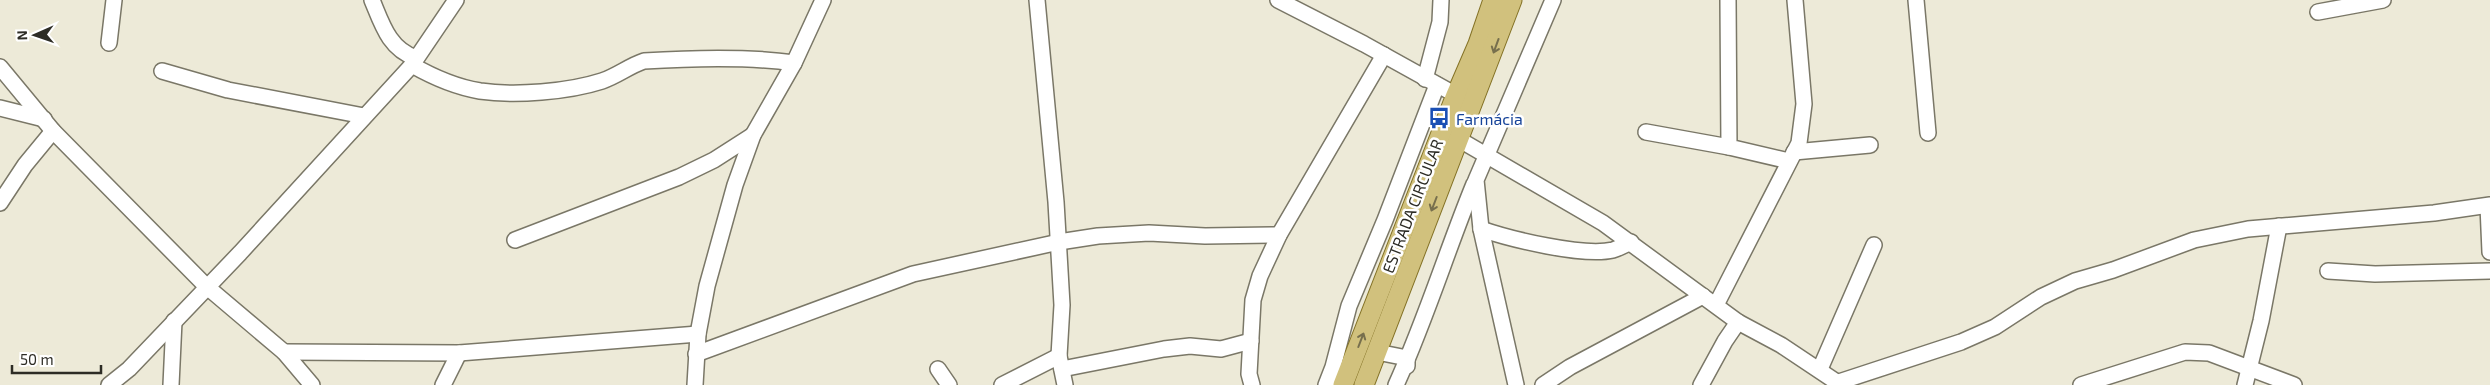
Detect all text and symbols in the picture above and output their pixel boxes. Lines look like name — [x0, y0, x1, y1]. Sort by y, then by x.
north arrow — [10, 10, 60, 60]
text: N — [13, 30, 30, 41]
one-way arrow — [1491, 38, 1500, 53]
bus stop icon: Farmácia — [1426, 105, 1452, 131]
place label: Farmácia — [1456, 109, 1523, 128]
street label: ESTRADA CIRCULAR — [1378, 136, 1446, 276]
one-way arrow — [1429, 197, 1438, 212]
one-way arrow — [1357, 332, 1366, 347]
scale bar — [12, 342, 101, 374]
text: 50 m — [20, 350, 54, 368]

